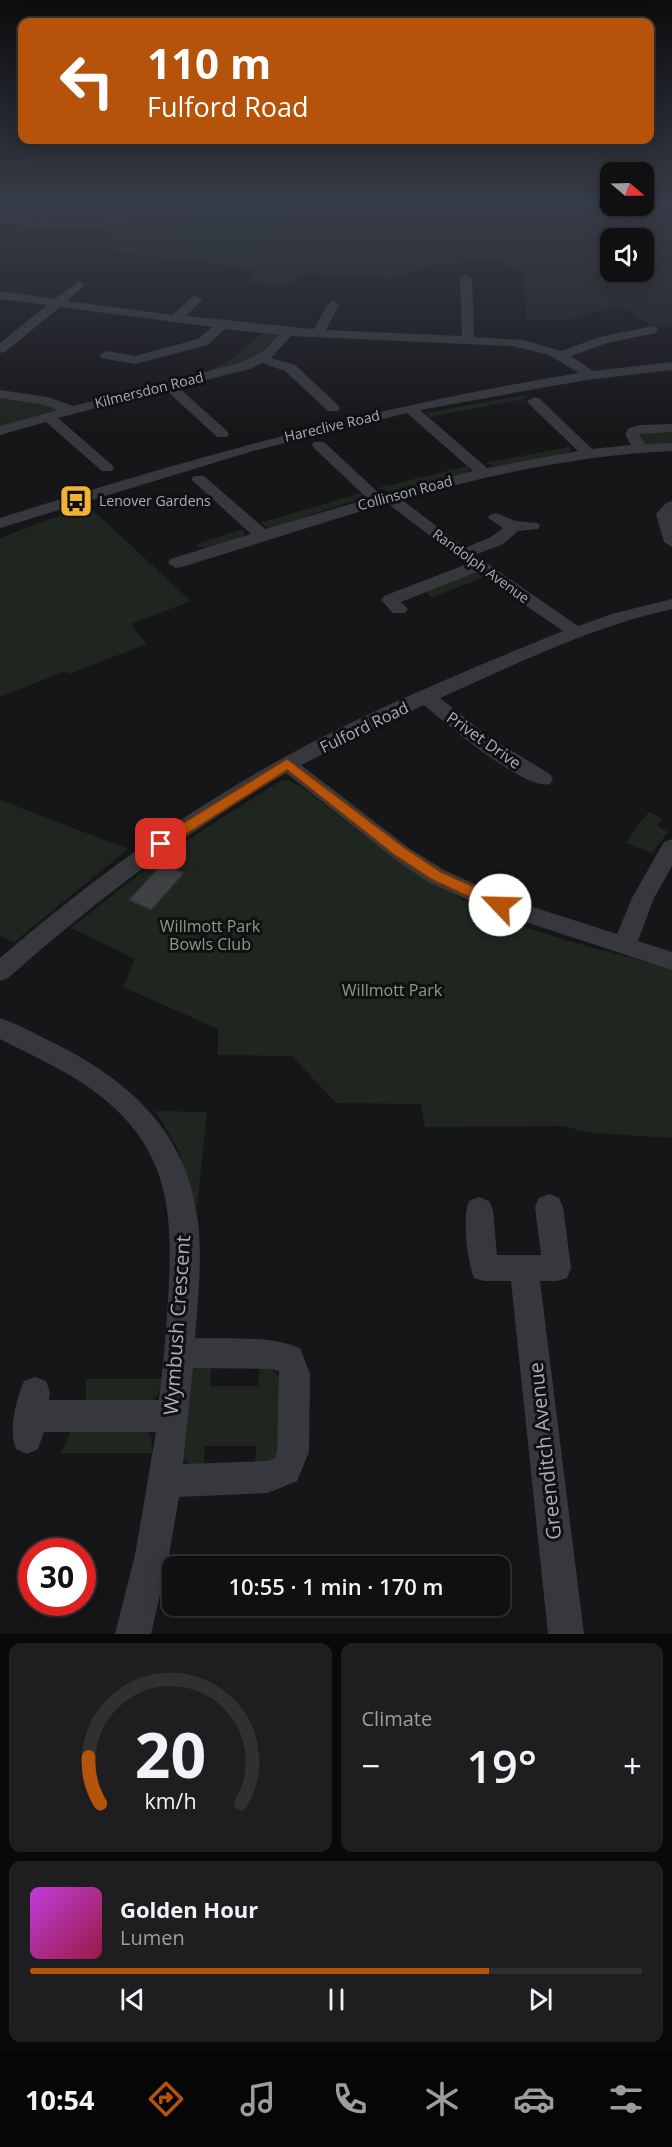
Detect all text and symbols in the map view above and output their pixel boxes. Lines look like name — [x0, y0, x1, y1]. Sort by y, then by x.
text: 110 m — [147, 34, 271, 91]
icon: left — [48, 42, 126, 120]
text: Fulford Road — [147, 88, 309, 125]
north arrow — [600, 162, 654, 216]
map controls — [600, 162, 654, 282]
button: sound — [600, 228, 654, 282]
street label: Kilmersdon Road — [92, 367, 205, 412]
street label: Hareclive Road — [282, 405, 381, 446]
street label: Collinson Road — [355, 471, 454, 514]
bus stop icon: Lenover Gardens — [58, 483, 94, 519]
place label: Lenover Gardens — [99, 491, 211, 510]
street label: Randolph Avenue — [429, 524, 534, 607]
street label: Fulford Road — [316, 696, 412, 758]
street label: Privet Drive — [442, 706, 526, 774]
pin — [135, 818, 186, 869]
icon: arrive — [144, 827, 177, 860]
position arrow — [468, 873, 532, 937]
park label: Willmott Park Bowls Club — [160, 915, 261, 955]
park label: Willmott Park — [342, 979, 443, 1001]
street label: Wymbush Crescent — [157, 1234, 196, 1416]
street label: Greenditch Avenue — [522, 1361, 567, 1541]
speed limit sign: 30 — [18, 1538, 96, 1616]
text: 10:55 · 1 min · 170 m — [228, 1571, 444, 1601]
text: Climate — [362, 1705, 432, 1732]
text: 20 — [135, 1711, 206, 1796]
text: 19° — [466, 1735, 537, 1796]
text: − — [362, 1743, 380, 1788]
text: + — [623, 1743, 642, 1788]
text: km/h — [144, 1787, 196, 1816]
text: Golden Hour — [120, 1894, 258, 1924]
text: Lumen — [120, 1924, 185, 1951]
icon: previous — [116, 1983, 149, 2016]
icon: pause — [320, 1983, 353, 2016]
icon: next — [524, 1983, 557, 2016]
icon: directions — [145, 2078, 187, 2120]
icon: music — [237, 2078, 279, 2120]
icon: phone — [329, 2078, 371, 2120]
icon: climate — [421, 2078, 463, 2120]
icon: car — [513, 2078, 555, 2120]
icon: filters — [605, 2078, 647, 2120]
text: 10:54 — [25, 2081, 94, 2118]

